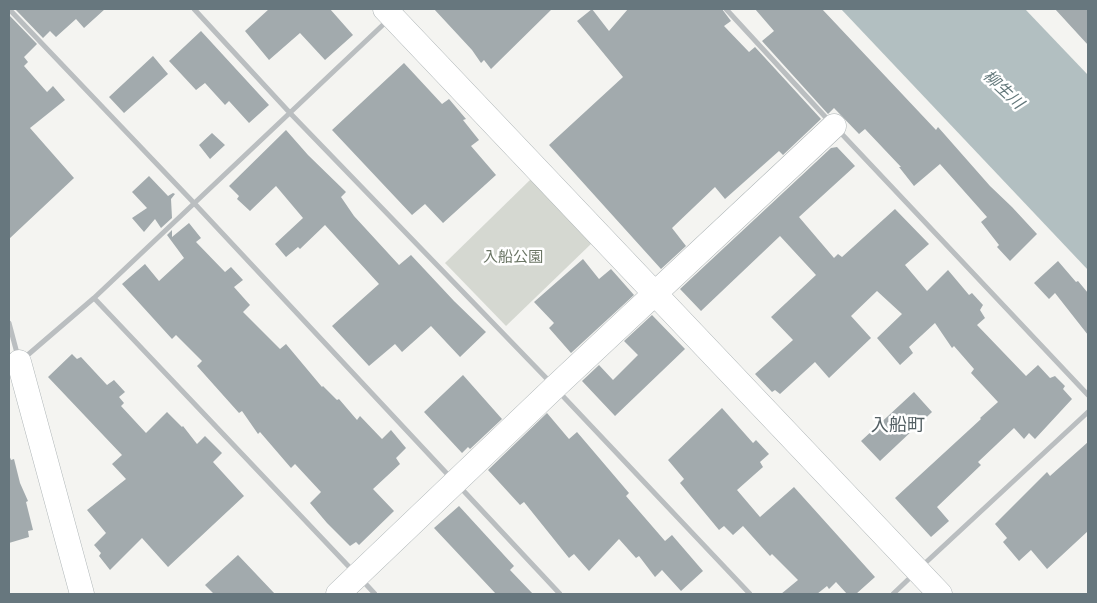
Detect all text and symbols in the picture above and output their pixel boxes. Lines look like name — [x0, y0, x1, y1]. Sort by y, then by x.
water label: 柳生川 — [979, 67, 1027, 113]
park label: 入船公園 — [483, 249, 543, 267]
district label: 入船町 — [871, 415, 925, 437]

